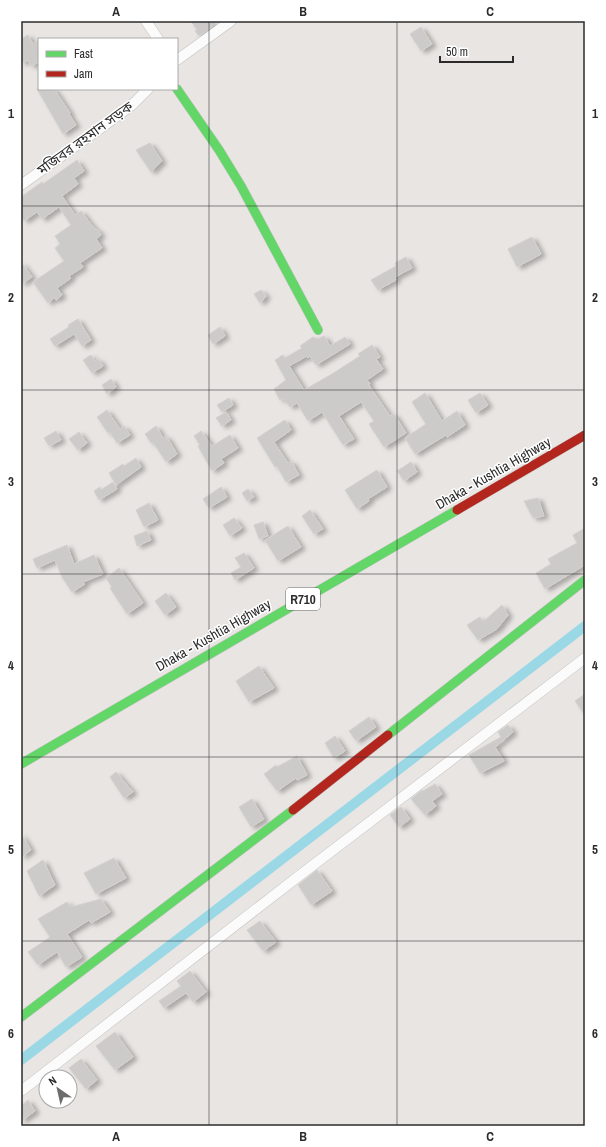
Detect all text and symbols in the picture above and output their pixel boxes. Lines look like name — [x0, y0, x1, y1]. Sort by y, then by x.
text: A — [112, 3, 120, 20]
text: B — [299, 3, 307, 20]
text: C — [486, 3, 494, 20]
legend — [38, 38, 178, 90]
scale bar — [440, 38, 513, 64]
text: 50 m — [446, 44, 468, 60]
text: Fast — [74, 46, 93, 62]
text: Jam — [74, 66, 93, 82]
street label: মজিবর রহমান সড়ক — [33, 97, 137, 179]
text: 1 — [8, 105, 14, 122]
text: 1 — [592, 105, 598, 122]
text: 2 — [8, 289, 14, 306]
text: 2 — [592, 289, 598, 306]
street label: Dhaka - Kushtia Highway — [432, 433, 554, 513]
text: 3 — [8, 473, 14, 490]
text: 3 — [592, 473, 598, 490]
road number: R710 — [286, 588, 320, 610]
street label: Dhaka - Kushtia Highway — [152, 595, 274, 675]
text: 4 — [8, 657, 14, 674]
text: 4 — [592, 657, 598, 674]
text: 5 — [8, 841, 14, 858]
text: 5 — [592, 841, 598, 858]
text: 6 — [8, 1025, 14, 1042]
text: 6 — [592, 1025, 598, 1042]
north arrow — [38, 1069, 78, 1109]
text: N — [46, 1073, 59, 1088]
text: A — [112, 1128, 120, 1145]
text: B — [299, 1128, 307, 1145]
text: C — [486, 1128, 494, 1145]

